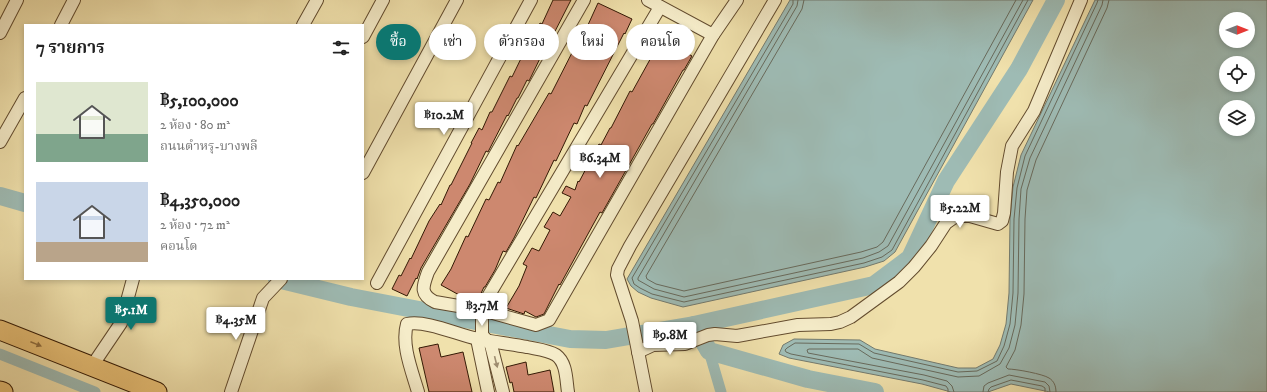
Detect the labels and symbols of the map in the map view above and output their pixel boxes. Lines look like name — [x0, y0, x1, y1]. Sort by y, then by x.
north arrow — [1219, 12, 1255, 48]
pin: ฿10.2M — [411, 102, 477, 136]
pin: ฿6.34M — [567, 145, 633, 179]
pin: ฿5.22M — [927, 195, 993, 229]
pin: ฿3.7M — [454, 293, 510, 327]
pin: ฿5.1M — [103, 297, 159, 331]
pin: ฿4.35M — [203, 307, 269, 341]
pin: ฿9.8M — [642, 322, 698, 356]
one-way arrow — [31, 342, 43, 348]
one-way arrow — [493, 356, 499, 368]

